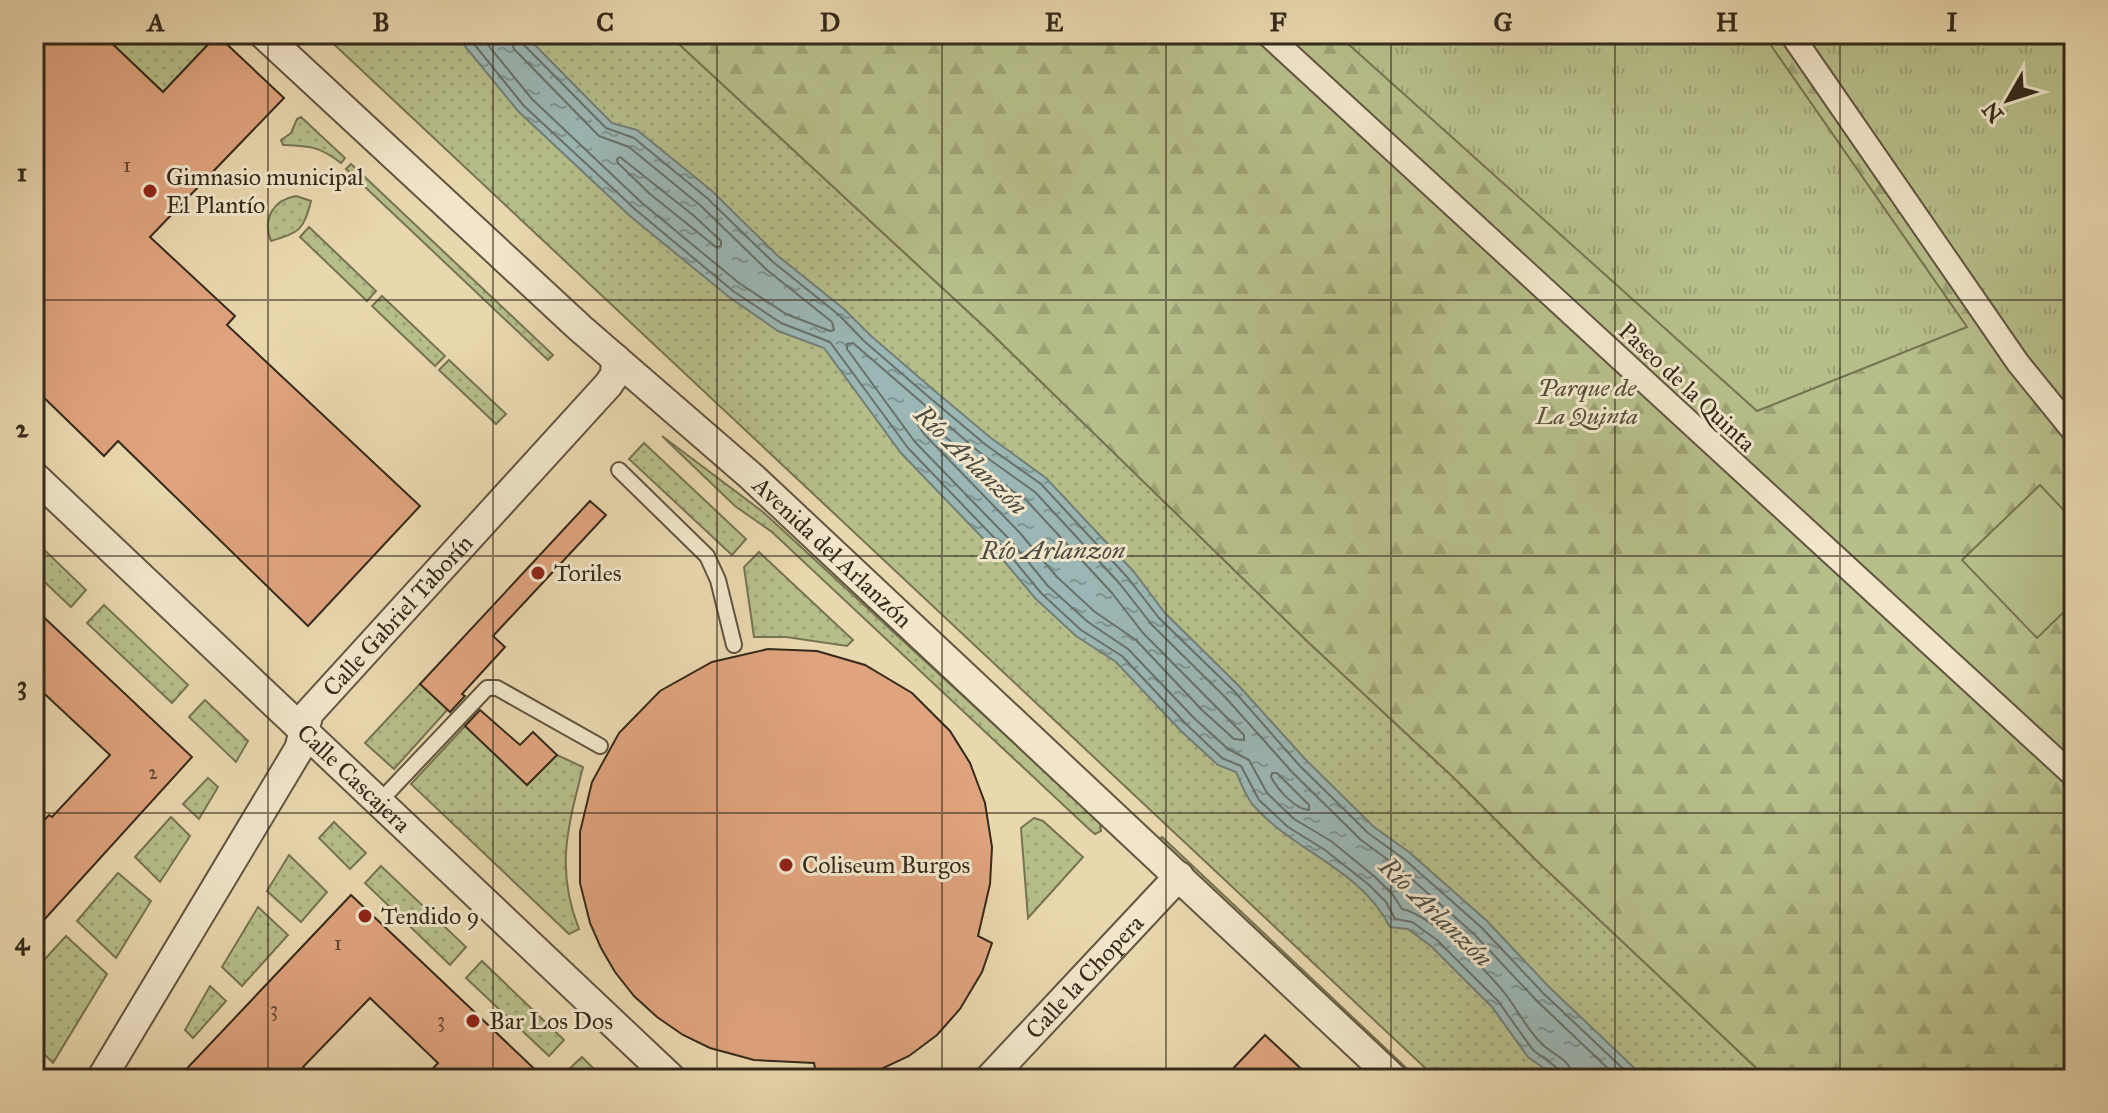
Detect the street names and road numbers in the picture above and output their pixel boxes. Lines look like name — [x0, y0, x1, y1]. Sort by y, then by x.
street label: Paseo de la Quinta — [1612, 316, 1762, 459]
street label: Avenida del Arlanzón — [745, 470, 918, 634]
street label: Calle Gabriel Taborín — [316, 528, 479, 703]
street label: Calle Cascajera — [291, 717, 417, 840]
street label: Calle la Chopera — [1019, 908, 1151, 1045]

